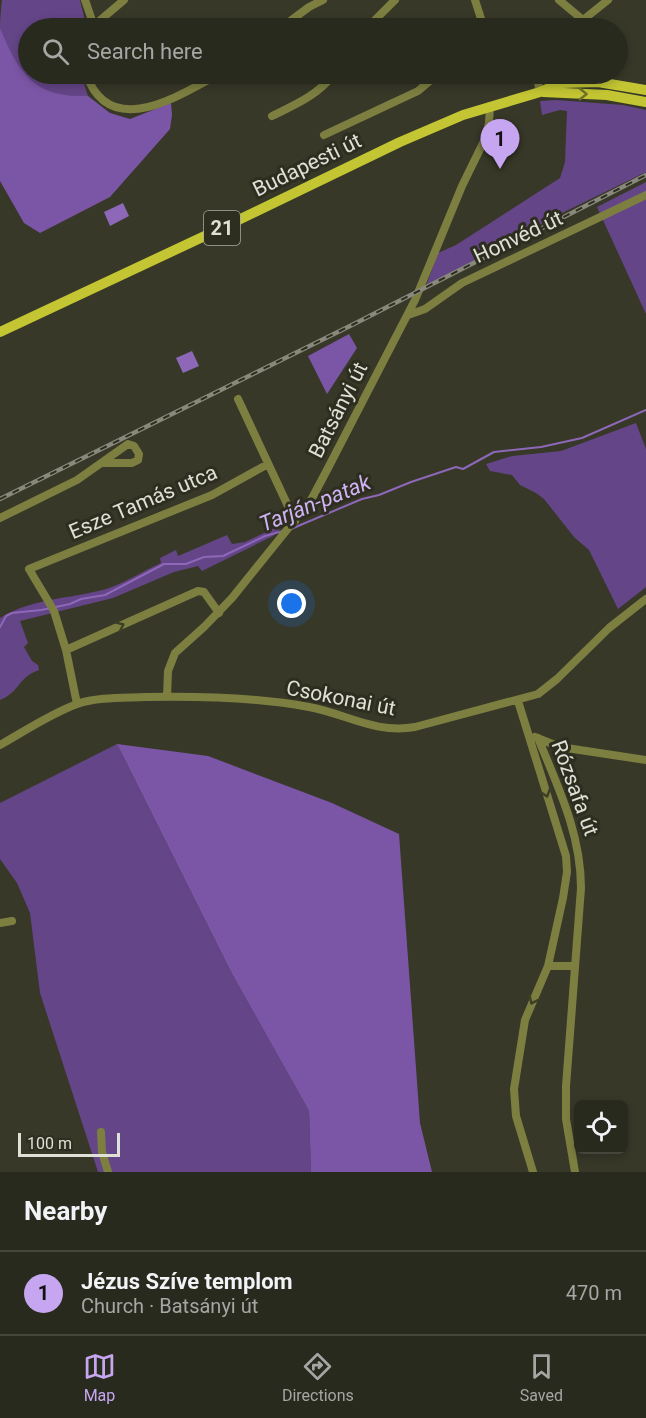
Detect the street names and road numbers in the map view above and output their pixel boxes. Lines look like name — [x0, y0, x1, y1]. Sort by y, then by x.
street label: Budapesti út — [249, 128, 365, 202]
street label: Honvéd út — [470, 206, 566, 268]
road number: 21 — [204, 211, 240, 245]
street label: Batsányi út — [304, 358, 372, 462]
street label: Esze Tamás utca — [65, 460, 221, 544]
street label: Csokonai út — [284, 676, 398, 720]
street label: Rózsafa út — [547, 737, 603, 839]

